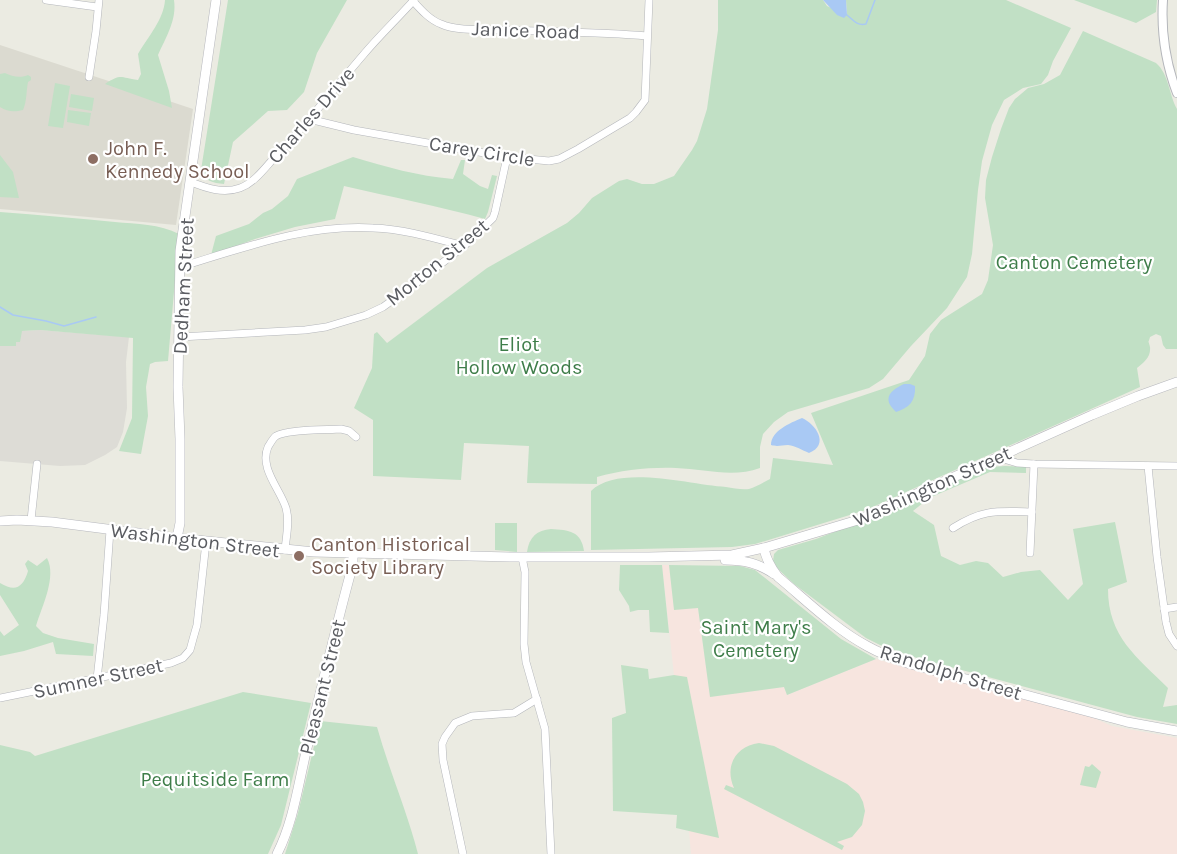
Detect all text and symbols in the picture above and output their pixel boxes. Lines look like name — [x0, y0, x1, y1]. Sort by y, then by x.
street label: Janice Road — [471, 17, 581, 44]
street label: Charles Drive — [263, 62, 360, 168]
street label: Carey Circle — [428, 132, 536, 171]
place label: John F. Kennedy School — [105, 137, 250, 183]
marker: John F. Kennedy School — [86, 152, 100, 166]
street label: Morton Street — [381, 214, 494, 311]
street label: Dedham Street — [168, 217, 199, 355]
park label: Canton Cemetery — [996, 251, 1152, 274]
park label: Eliot Hollow Woods — [455, 333, 583, 379]
street label: Washington Street — [850, 441, 1015, 532]
street label: Washington Street — [109, 519, 281, 562]
place label: Canton Historical Society Library — [311, 533, 470, 579]
marker: Canton Historical Society Library — [292, 549, 306, 563]
park label: Saint Mary's Cemetery — [700, 616, 812, 662]
street label: Pleasant Street — [295, 617, 351, 757]
street label: Randolph Street — [877, 640, 1025, 705]
street label: Sumner Street — [31, 653, 166, 703]
park label: Pequitside Farm — [141, 768, 289, 791]

